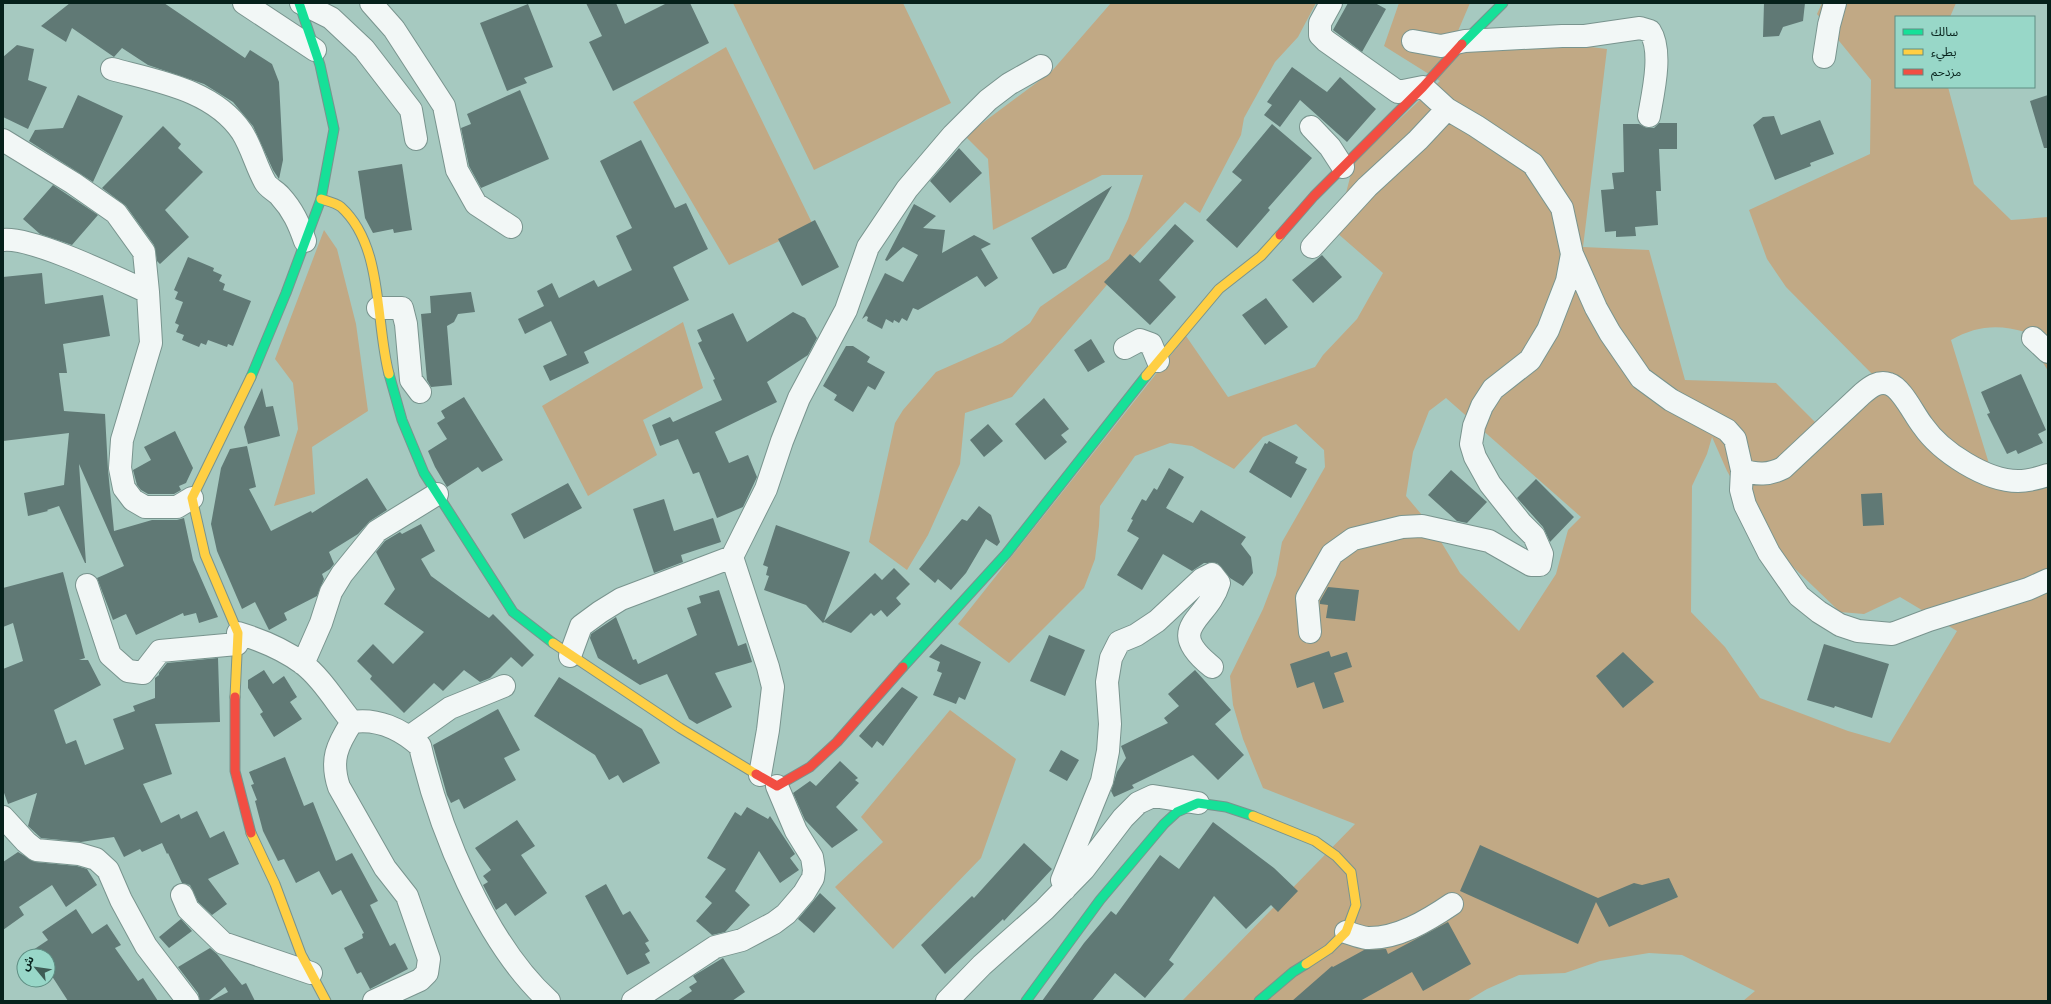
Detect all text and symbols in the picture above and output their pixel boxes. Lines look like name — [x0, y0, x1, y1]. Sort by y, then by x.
legend — [1895, 16, 2035, 88]
text: سالك — [1931, 23, 1958, 40]
text: بطيء — [1931, 43, 1957, 62]
text: مزدحم — [1931, 63, 1961, 81]
north arrow — [16, 948, 56, 988]
text: ش — [17, 953, 37, 973]

